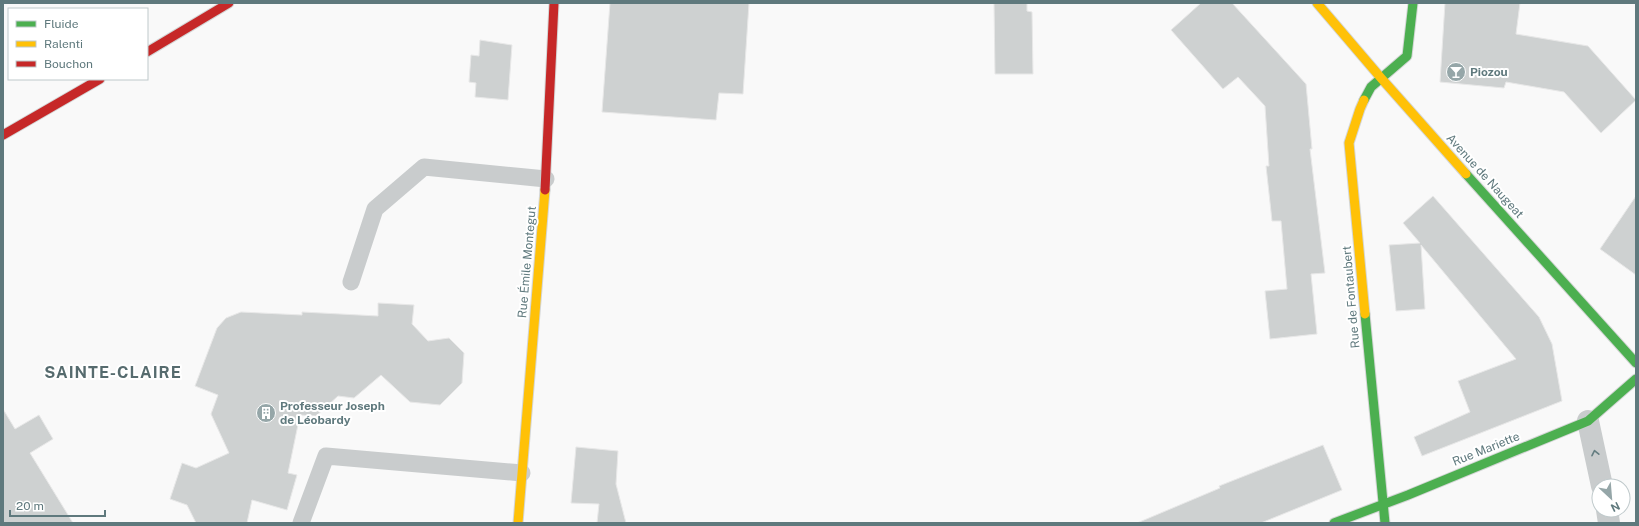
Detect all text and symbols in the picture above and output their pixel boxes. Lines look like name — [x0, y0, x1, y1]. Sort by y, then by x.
legend — [8, 8, 148, 80]
text: Fluide — [44, 17, 79, 31]
text: Ralenti — [44, 37, 83, 51]
text: Bouchon — [44, 57, 93, 71]
bar icon: Piozou — [1445, 61, 1467, 83]
place label: Piozou — [1470, 65, 1508, 79]
street label: Avenue de Naugeat — [1444, 131, 1527, 221]
street label: Rue Émile Montegut — [515, 205, 539, 319]
street label: Rue de Fontaubert — [1340, 245, 1362, 349]
district label: SAINTE-CLAIRE — [44, 363, 182, 382]
place label: Professeur Joseph de Léobardy — [280, 399, 385, 427]
building icon: Professeur Joseph de Léobardy — [255, 402, 277, 424]
street label: Rue Mariette — [1450, 429, 1522, 469]
one-way arrow — [1591, 450, 1600, 457]
north arrow — [1591, 478, 1631, 518]
scale bar — [10, 492, 105, 518]
text: 20 m — [16, 499, 44, 513]
text: N — [1609, 500, 1622, 514]

